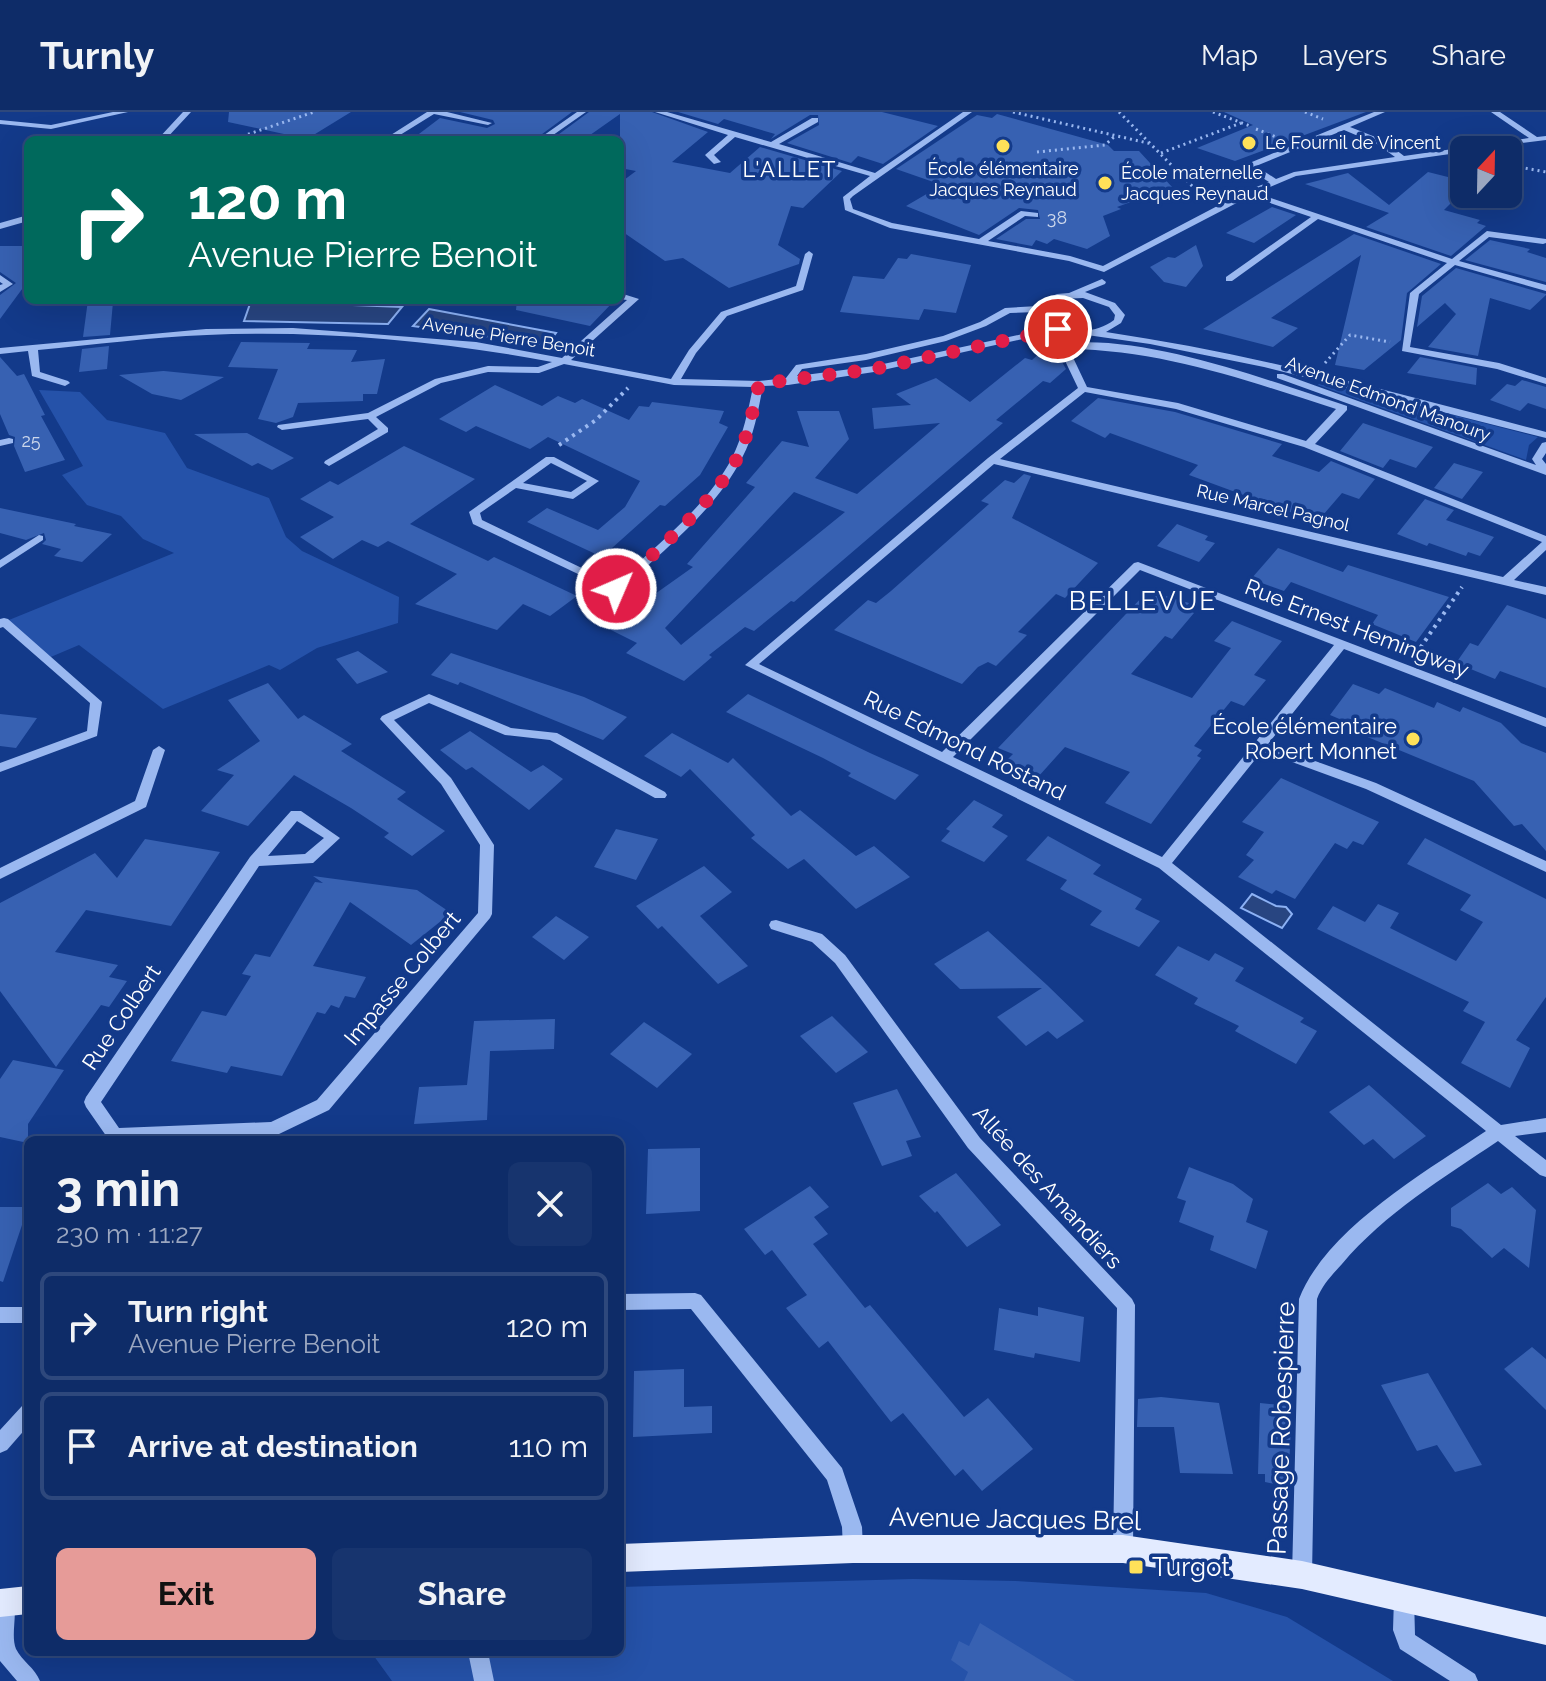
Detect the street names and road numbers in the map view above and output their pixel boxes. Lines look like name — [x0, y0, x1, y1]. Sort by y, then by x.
street label: Avenue Pierre Benoit — [421, 312, 597, 361]
street label: Avenue Edmond Manoury — [1283, 352, 1494, 446]
street label: Rue Marcel Pagnol — [1195, 480, 1352, 535]
street label: Rue Ernest Hemingway — [1241, 573, 1473, 683]
street label: Rue Edmond Rostand — [860, 685, 1070, 805]
street label: Impasse Colbert — [338, 905, 466, 1050]
street label: Rue Colbert — [76, 959, 166, 1075]
street label: Allée des Amandiers — [968, 1100, 1128, 1274]
street label: Passage Robespierre — [1262, 1301, 1300, 1555]
street label: Avenue Jacques Brel — [889, 1502, 1142, 1536]

